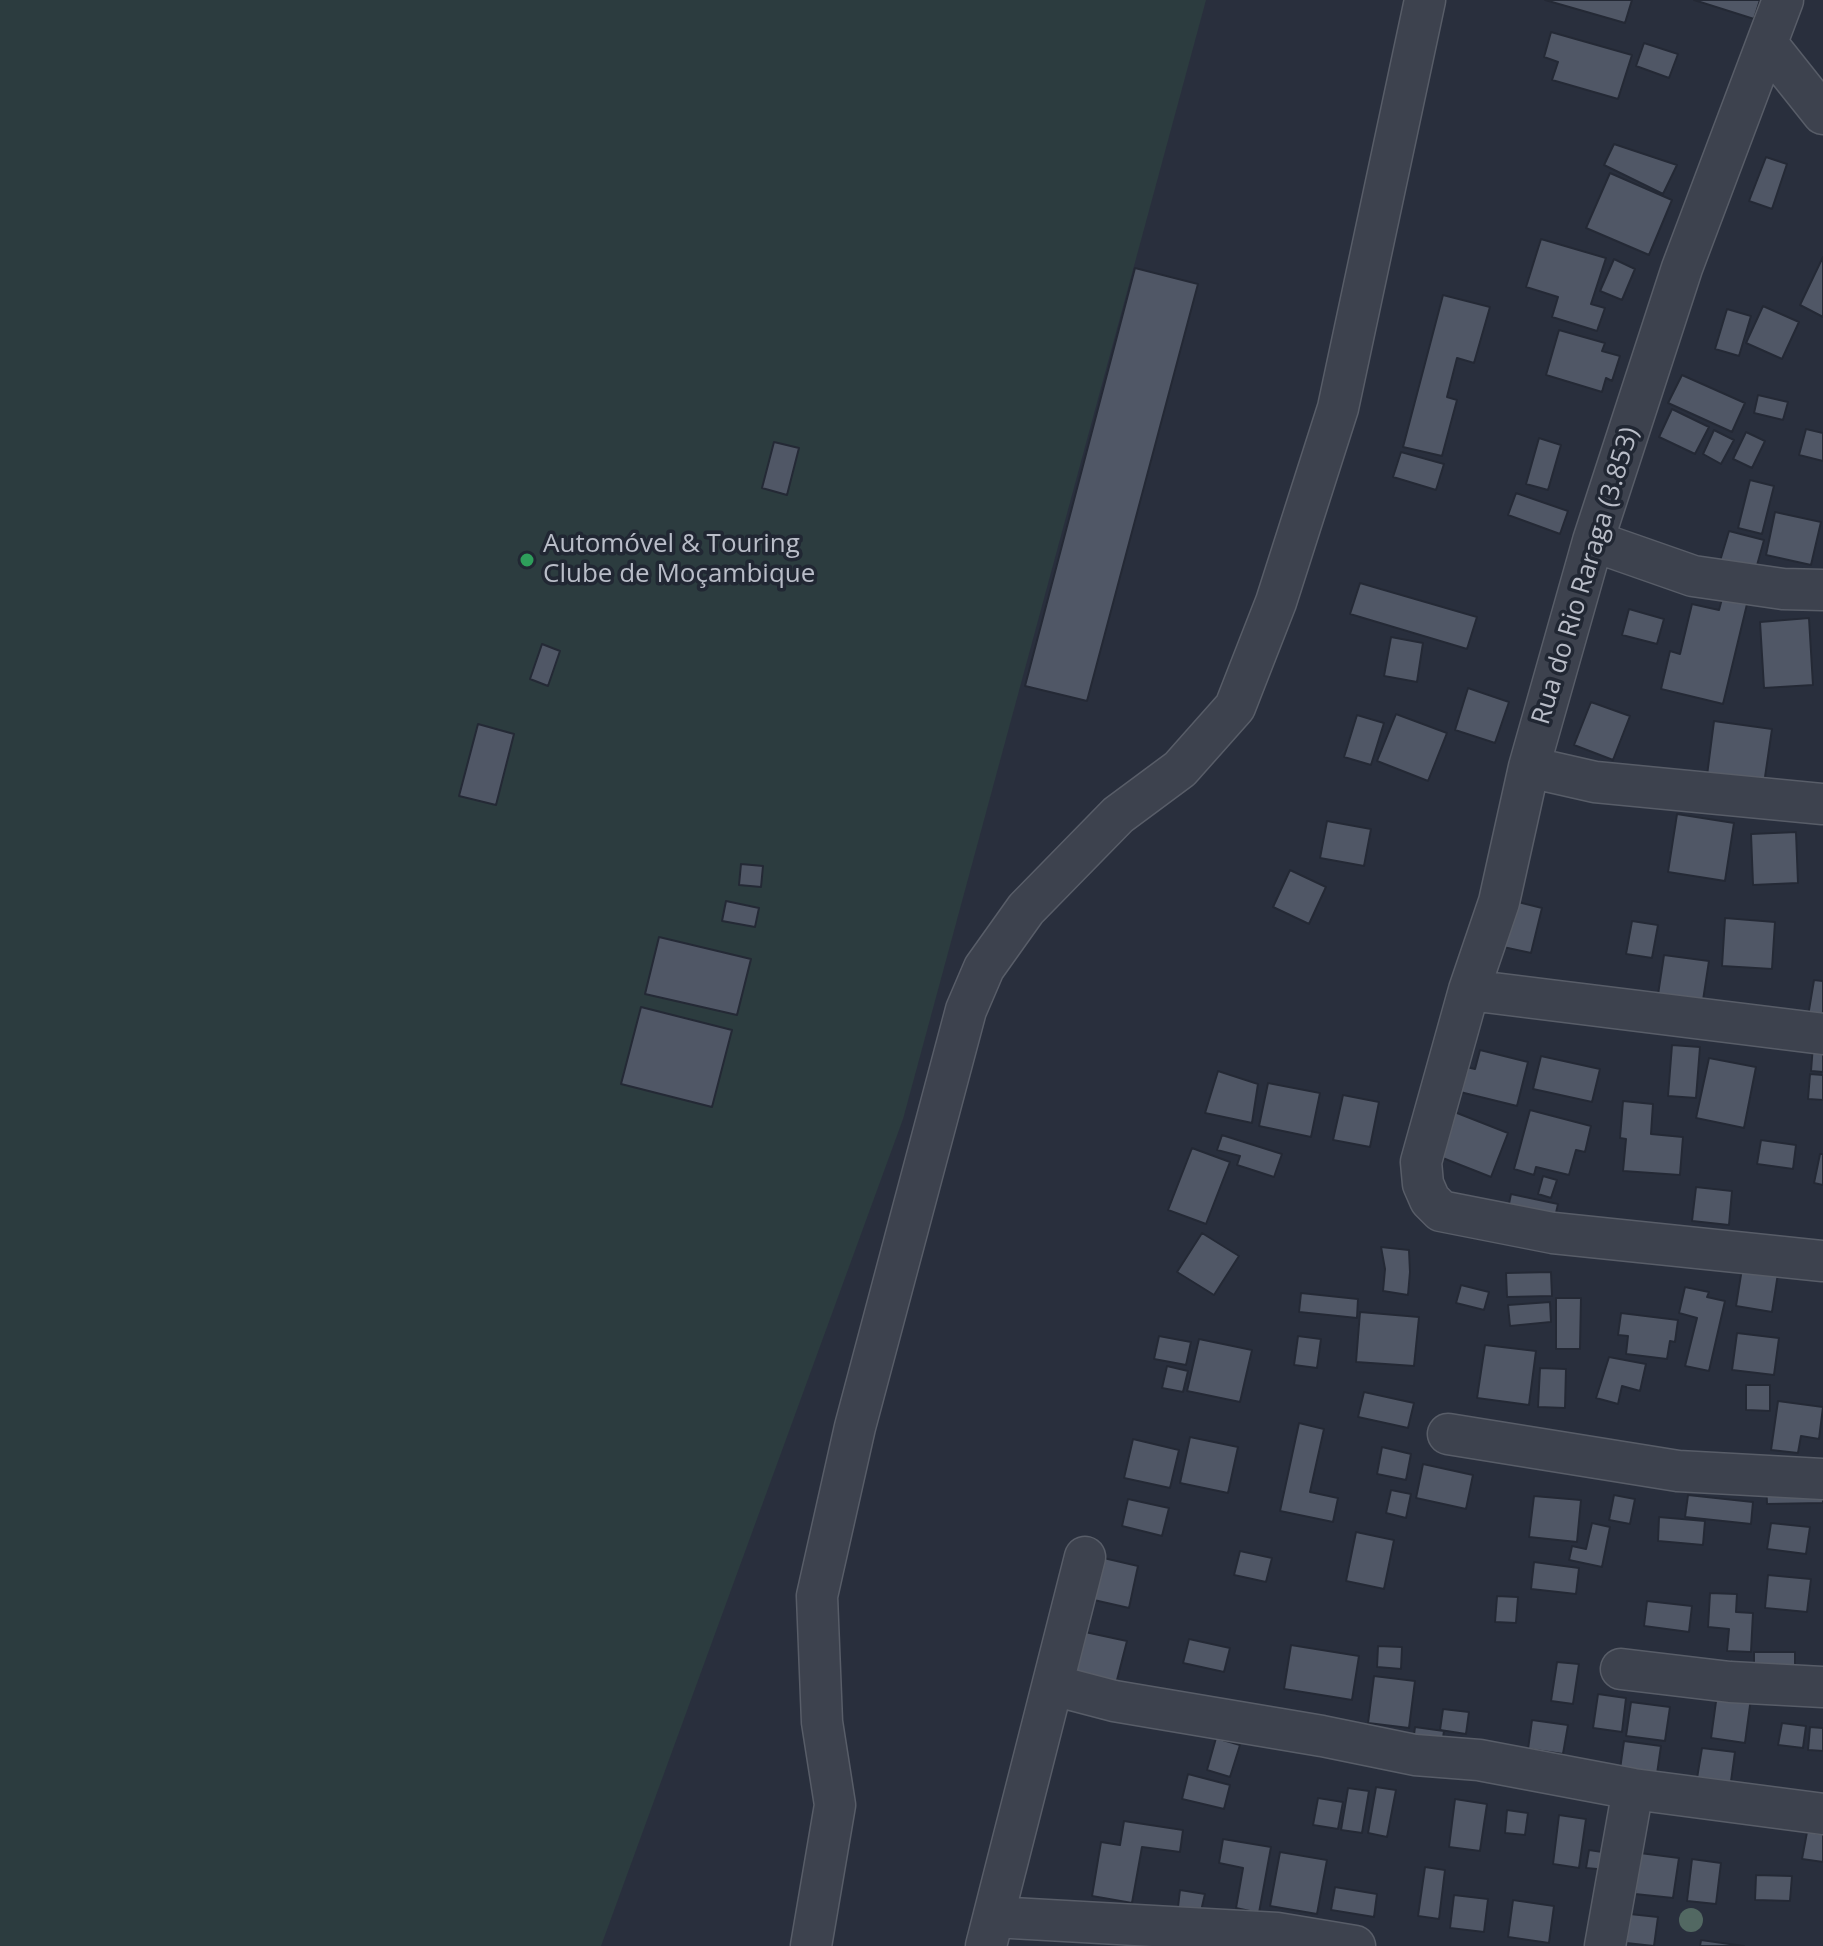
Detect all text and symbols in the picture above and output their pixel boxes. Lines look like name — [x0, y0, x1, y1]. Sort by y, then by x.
street label: Rua do Rio Raraga (3.853) — [1526, 424, 1646, 728]
place label: Automóvel & Touring Clube de Moçambique — [543, 529, 815, 590]
marker: Automóvel & Touring Clube de Moçambique — [518, 551, 536, 569]

